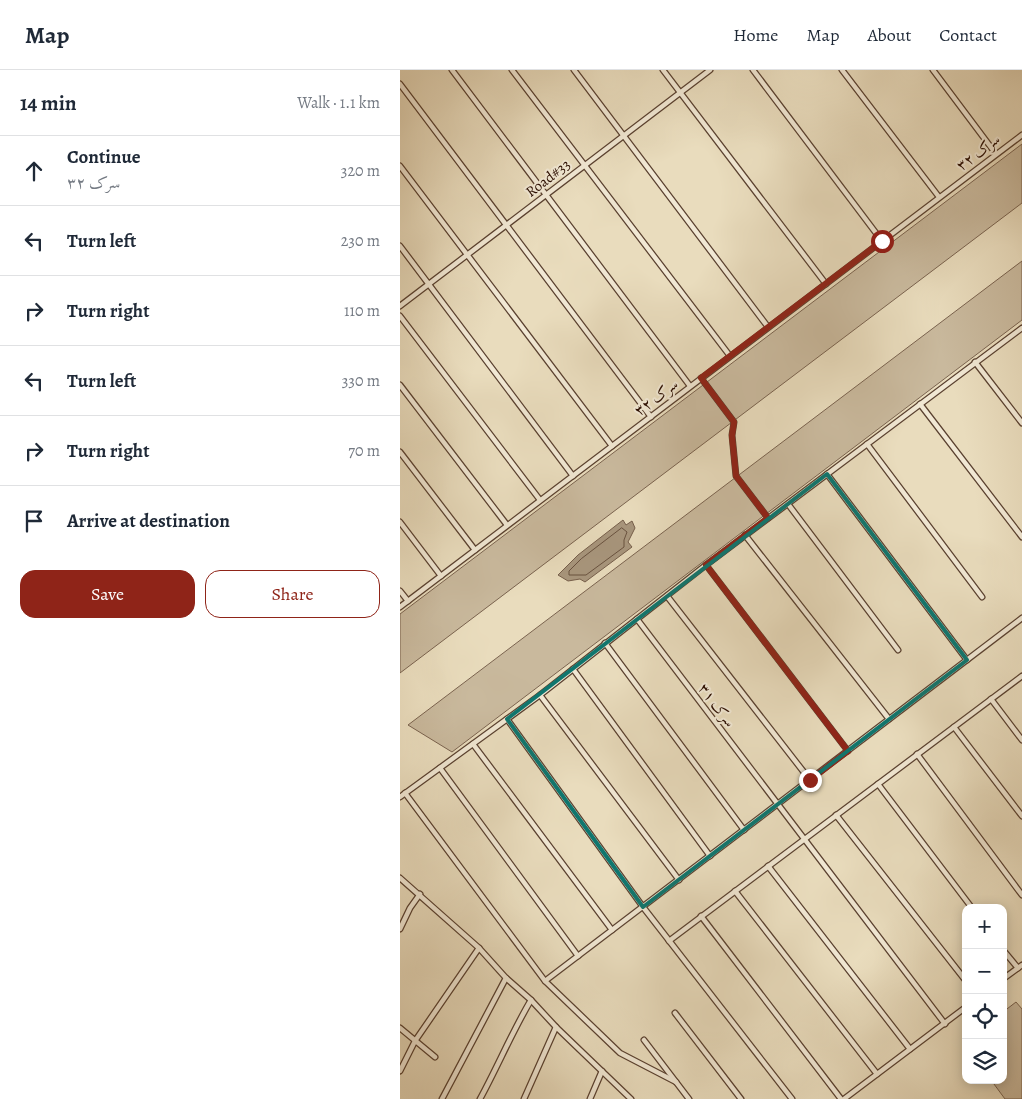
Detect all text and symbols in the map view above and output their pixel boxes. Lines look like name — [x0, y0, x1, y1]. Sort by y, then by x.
text: Map — [25, 19, 69, 51]
text: Home — [733, 23, 778, 47]
text: Map — [806, 23, 839, 47]
text: About — [867, 23, 911, 47]
text: Contact — [939, 23, 997, 47]
text: 14 min — [20, 89, 77, 117]
text: Walk · 1.1 km — [297, 92, 380, 114]
street label: سرک ۳۲ — [952, 129, 1004, 175]
text: Continue — [67, 144, 141, 170]
street label: Road#33 — [522, 155, 574, 201]
icon: ahead — [20, 157, 48, 185]
text: 320 m — [341, 160, 380, 182]
text: سرک ۳۲ — [67, 172, 120, 194]
icon: left — [20, 227, 48, 255]
text: Turn left — [67, 228, 136, 254]
text: 230 m — [341, 230, 380, 252]
route start — [871, 230, 894, 253]
icon: right — [20, 297, 48, 325]
text: Turn right — [67, 298, 149, 324]
text: 110 m — [344, 300, 380, 322]
icon: left — [20, 367, 48, 395]
text: Turn left — [67, 368, 136, 394]
text: 330 m — [342, 370, 380, 392]
street label: سرک ۳۲ — [630, 374, 682, 420]
icon: right — [20, 437, 48, 465]
text: Turn right — [67, 438, 149, 464]
text: 70 m — [348, 440, 380, 462]
icon: arrive — [20, 507, 48, 535]
text: Arrive at destination — [67, 508, 230, 534]
button: Save — [20, 570, 195, 618]
button: Share — [205, 570, 380, 618]
street label: سرک ۳۱ — [694, 679, 740, 731]
route end — [799, 769, 822, 792]
map controls — [962, 904, 1007, 1084]
button: + — [962, 904, 1007, 949]
button: − — [962, 949, 1007, 994]
button: locate — [962, 994, 1007, 1039]
button: layers — [962, 1039, 1007, 1084]

